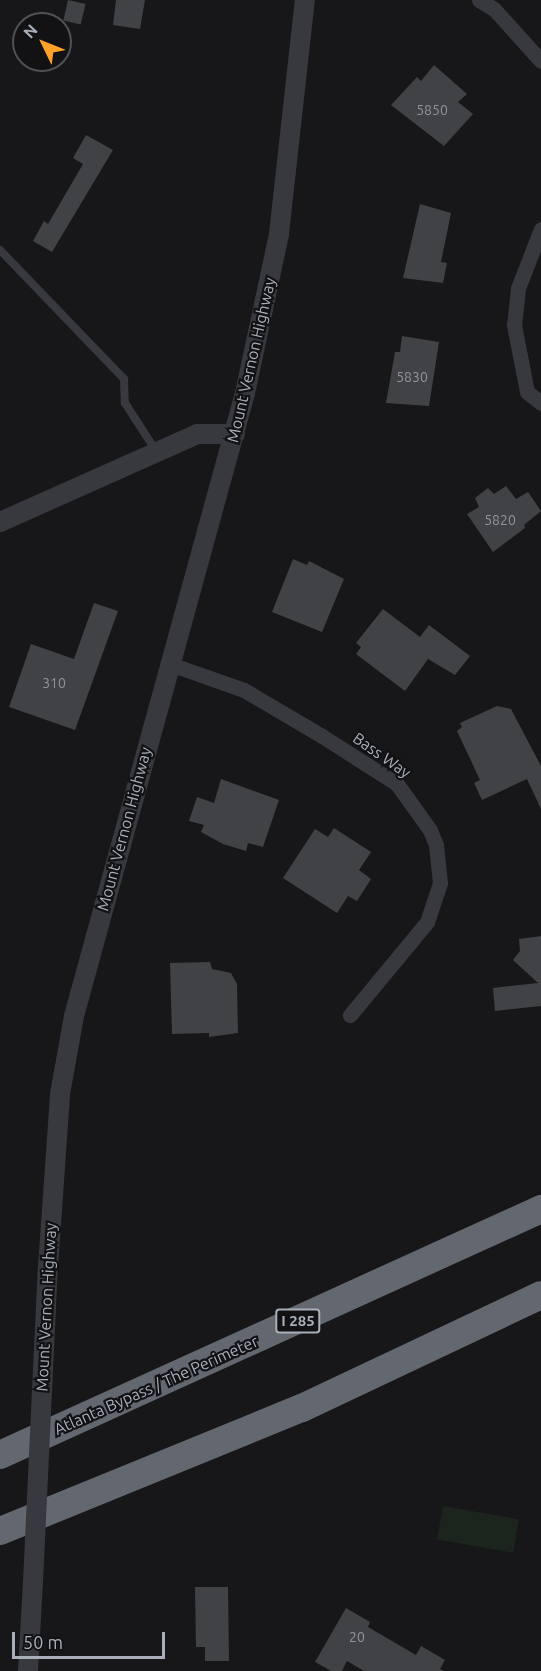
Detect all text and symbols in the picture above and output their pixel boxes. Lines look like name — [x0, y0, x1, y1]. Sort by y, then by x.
north arrow — [12, 12, 72, 72]
text: N — [20, 21, 41, 42]
house number: 5850 — [416, 102, 448, 118]
street label: Mount Vernon Highway — [223, 276, 279, 444]
house number: 5830 — [396, 369, 428, 385]
house number: 5820 — [484, 512, 516, 528]
house number: 310 — [42, 675, 66, 691]
street label: Bass Way — [349, 728, 415, 782]
street label: Mount Vernon Highway — [93, 745, 155, 913]
street label: Mount Vernon Highway — [32, 1222, 60, 1392]
road number: I 285 — [274, 1309, 322, 1333]
street label: Atlanta Bypass / The Perimeter — [51, 1331, 261, 1439]
scale bar — [15, 1620, 168, 1658]
house number: 20 — [349, 1629, 365, 1645]
text: 50 m — [23, 1632, 63, 1652]

